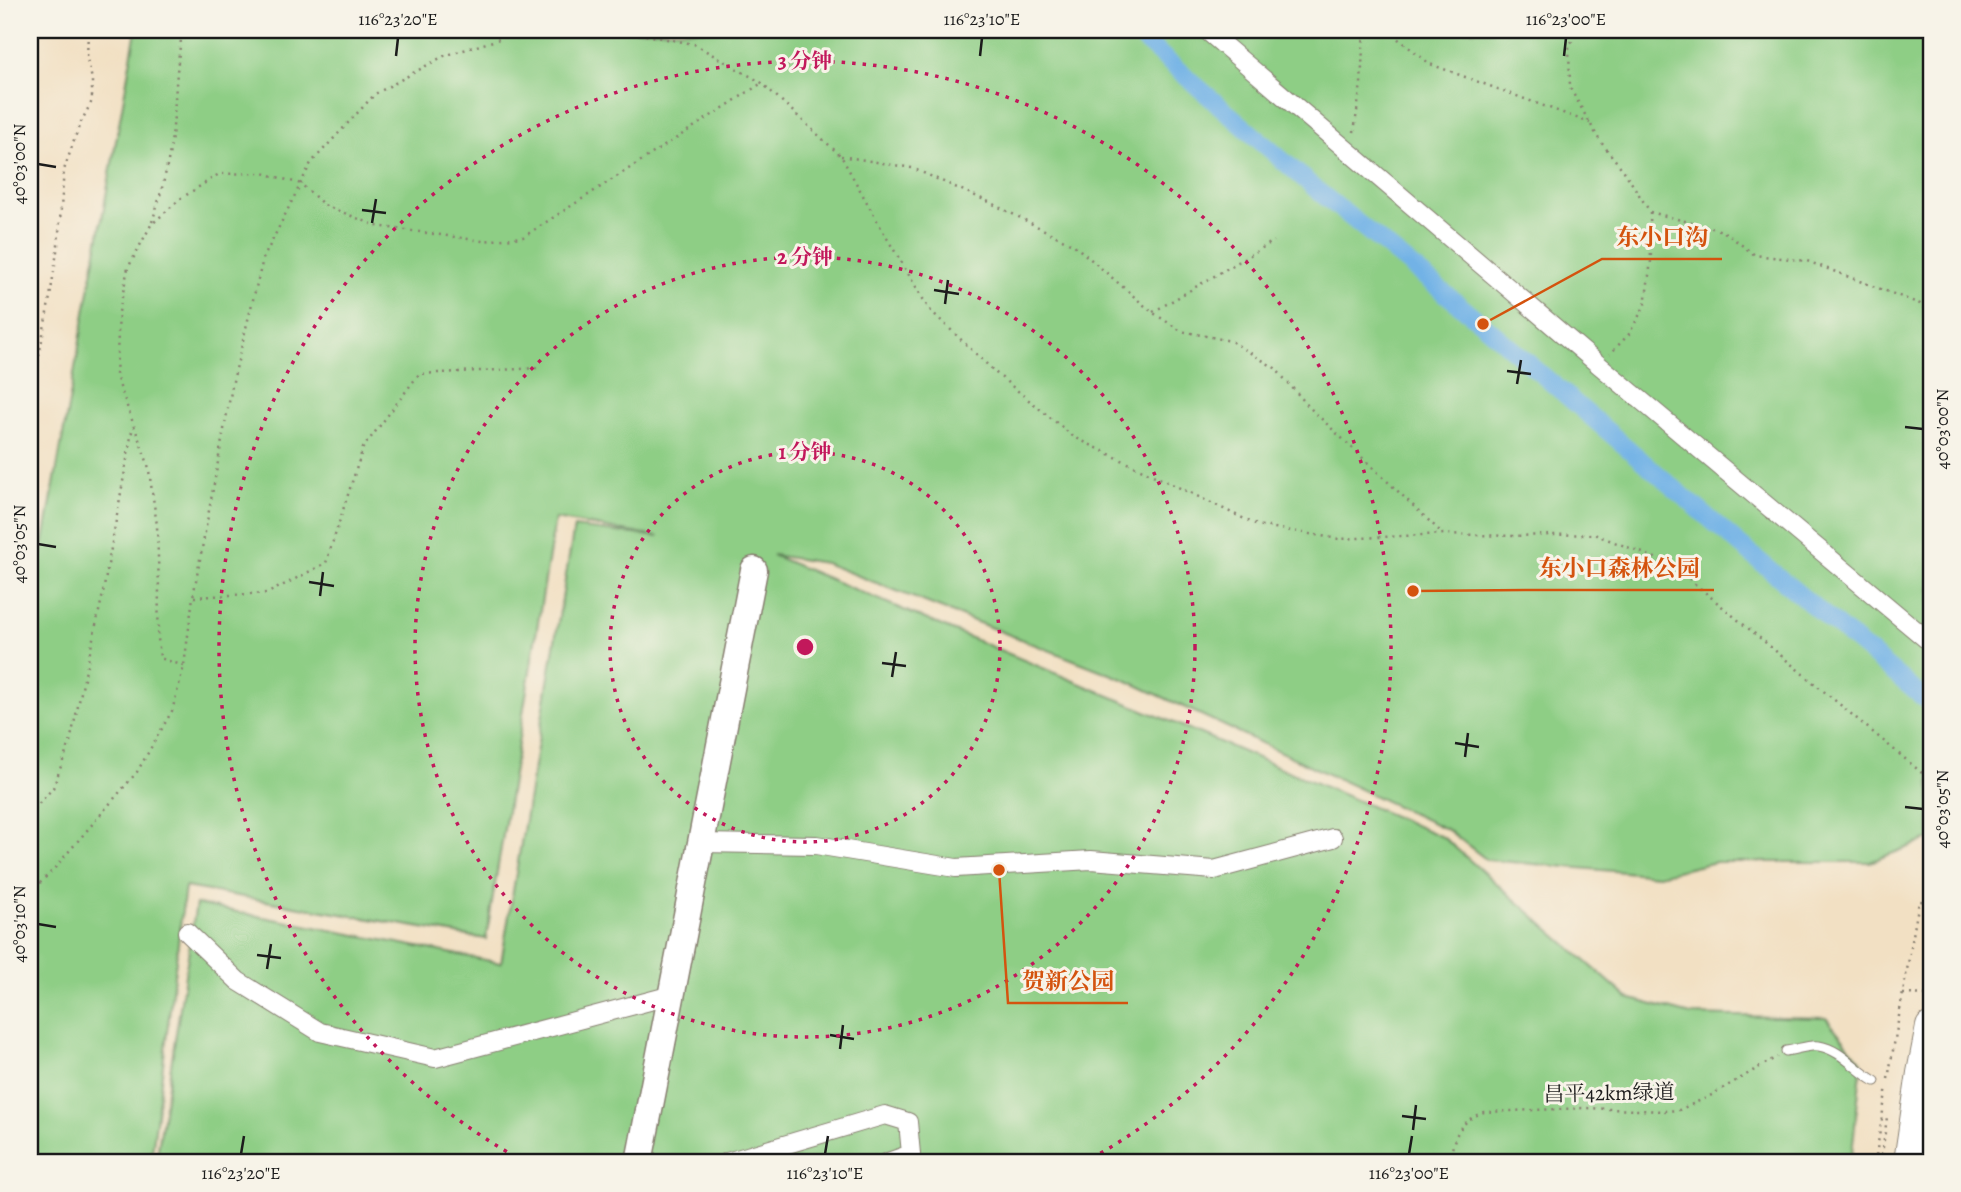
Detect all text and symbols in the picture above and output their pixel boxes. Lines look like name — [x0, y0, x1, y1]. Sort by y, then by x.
text: 116°23'20"E — [358, 7, 438, 31]
text: 116°23'10"E — [943, 7, 1021, 31]
text: 116°23'00"E — [1526, 7, 1606, 31]
text: 3 分钟 — [778, 47, 832, 75]
text: 40°03'00"N — [7, 123, 31, 204]
callout: 东小口沟 — [1602, 215, 1722, 259]
text: 东小口沟 — [1616, 222, 1708, 253]
text: 2 分钟 — [777, 243, 833, 271]
text: 40°03'00"N — [1930, 388, 1954, 469]
text: 1 分钟 — [778, 438, 832, 466]
text: 40°03'05"N — [7, 504, 31, 584]
callout: 东小口森林公园 — [1525, 546, 1714, 590]
text: 东小口森林公园 — [1539, 553, 1700, 584]
centre of rings — [793, 635, 817, 659]
text: 40°03'05"N — [1930, 769, 1954, 849]
text: 40°03'10"N — [7, 885, 31, 963]
callout: 贺新公园 — [1008, 959, 1128, 1003]
text: 贺新公园 — [1022, 966, 1114, 997]
street label: 昌平42km绿道 — [1543, 1078, 1675, 1108]
text: 116°23'20"E — [201, 1161, 281, 1185]
text: 116°23'10"E — [786, 1161, 864, 1185]
text: 116°23'00"E — [1369, 1161, 1449, 1185]

